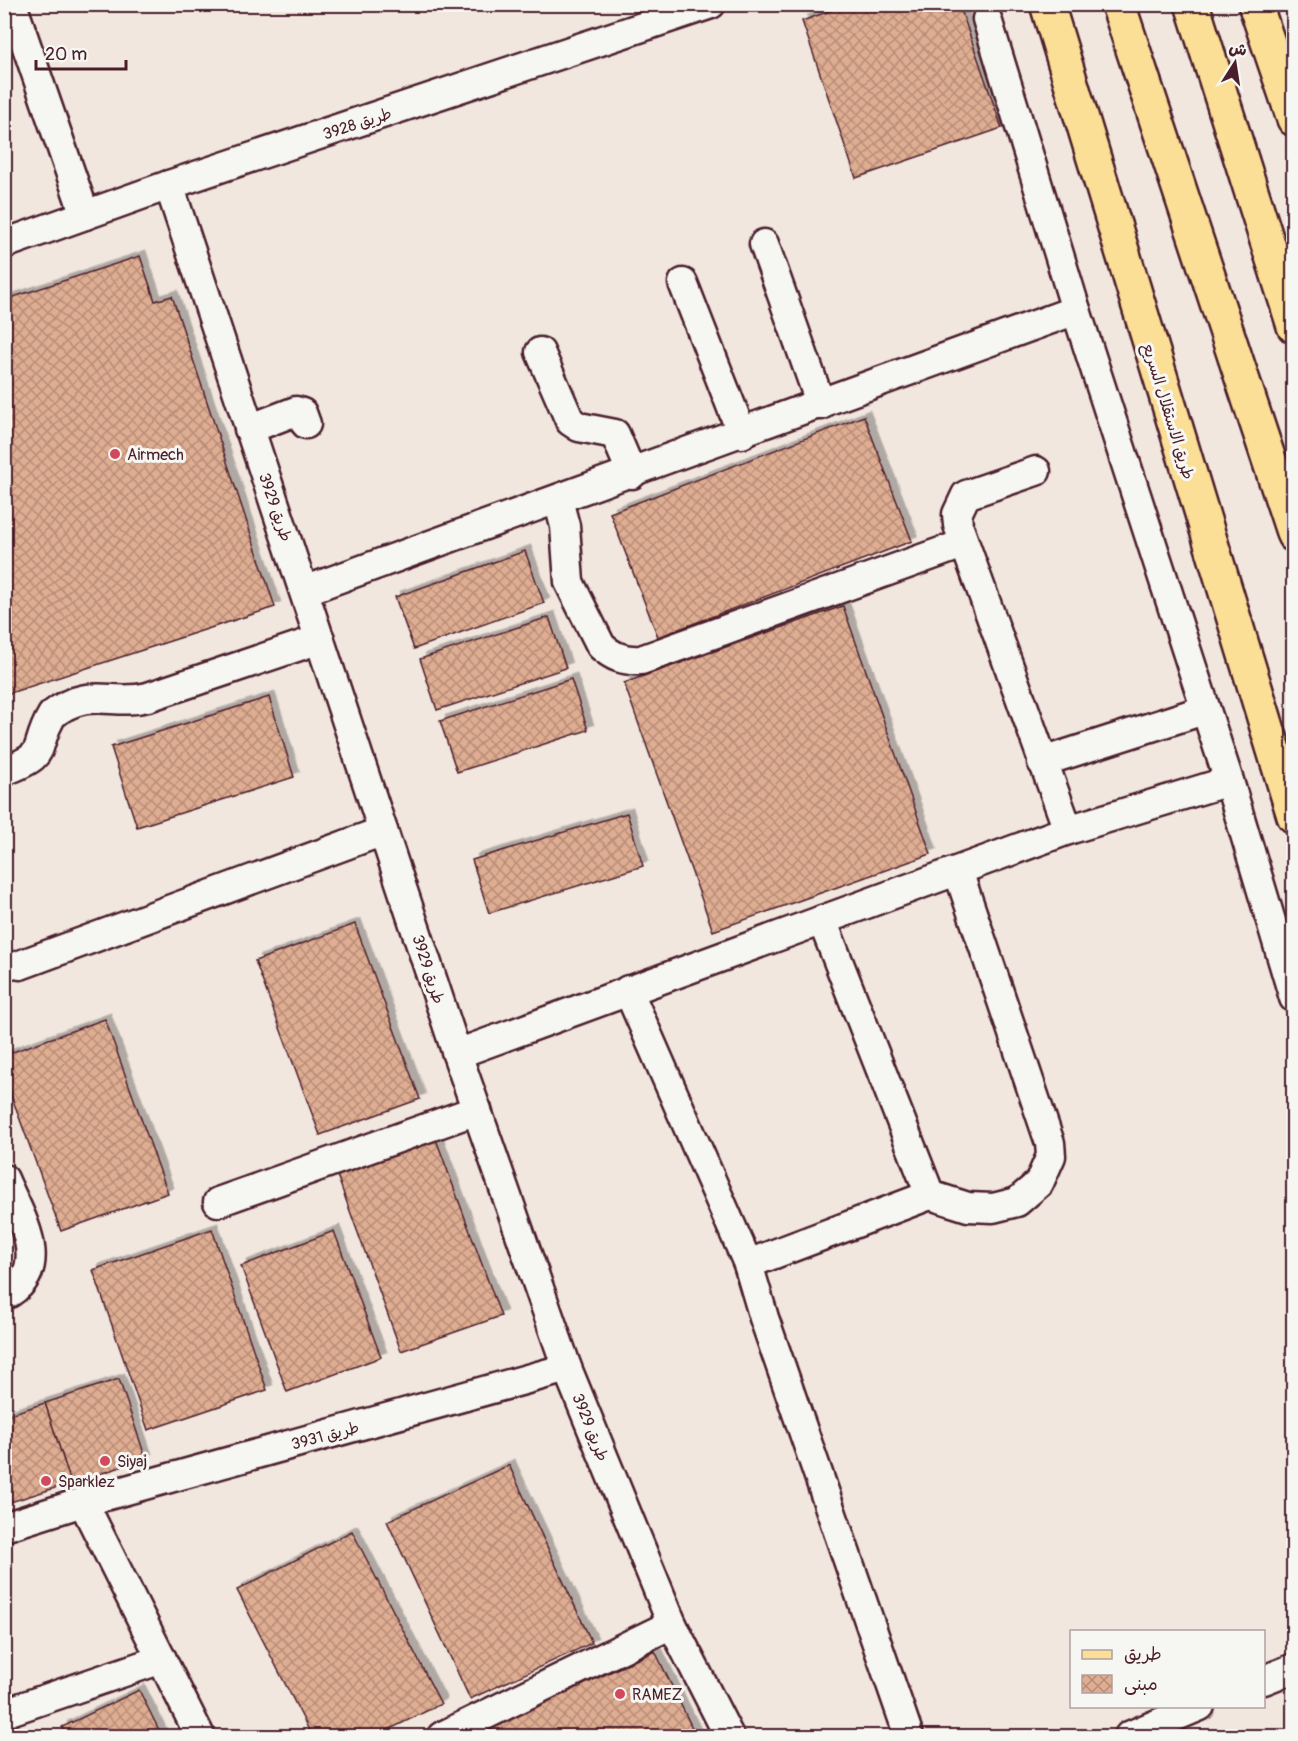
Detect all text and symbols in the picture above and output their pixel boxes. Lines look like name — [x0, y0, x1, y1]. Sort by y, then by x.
scale bar — [36, 33, 126, 71]
north arrow — [1205, 33, 1265, 93]
text: ش — [1227, 38, 1249, 61]
text: 20 m — [45, 43, 87, 66]
street label: طريق 3928 — [320, 103, 394, 144]
street label: طريق الاستقلال السريع — [1137, 341, 1198, 482]
place label: Airmech — [127, 445, 184, 465]
marker: Airmech — [108, 447, 122, 461]
street label: طريق 3929 — [254, 470, 296, 544]
street label: طريق 3929 — [408, 932, 449, 1006]
street label: طريق 3929 — [567, 1391, 613, 1464]
street label: طريق 3931 — [289, 1417, 361, 1455]
place label: Siyaj — [117, 1452, 147, 1472]
marker: Siyaj — [98, 1454, 112, 1468]
place label: Sparklez — [58, 1472, 115, 1492]
marker: Sparklez — [39, 1474, 53, 1488]
legend — [1070, 1630, 1265, 1708]
text: طريق — [1124, 1643, 1162, 1666]
text: مبنى — [1124, 1673, 1158, 1696]
place label: RAMEZ — [632, 1685, 682, 1705]
marker: RAMEZ — [613, 1687, 627, 1701]

